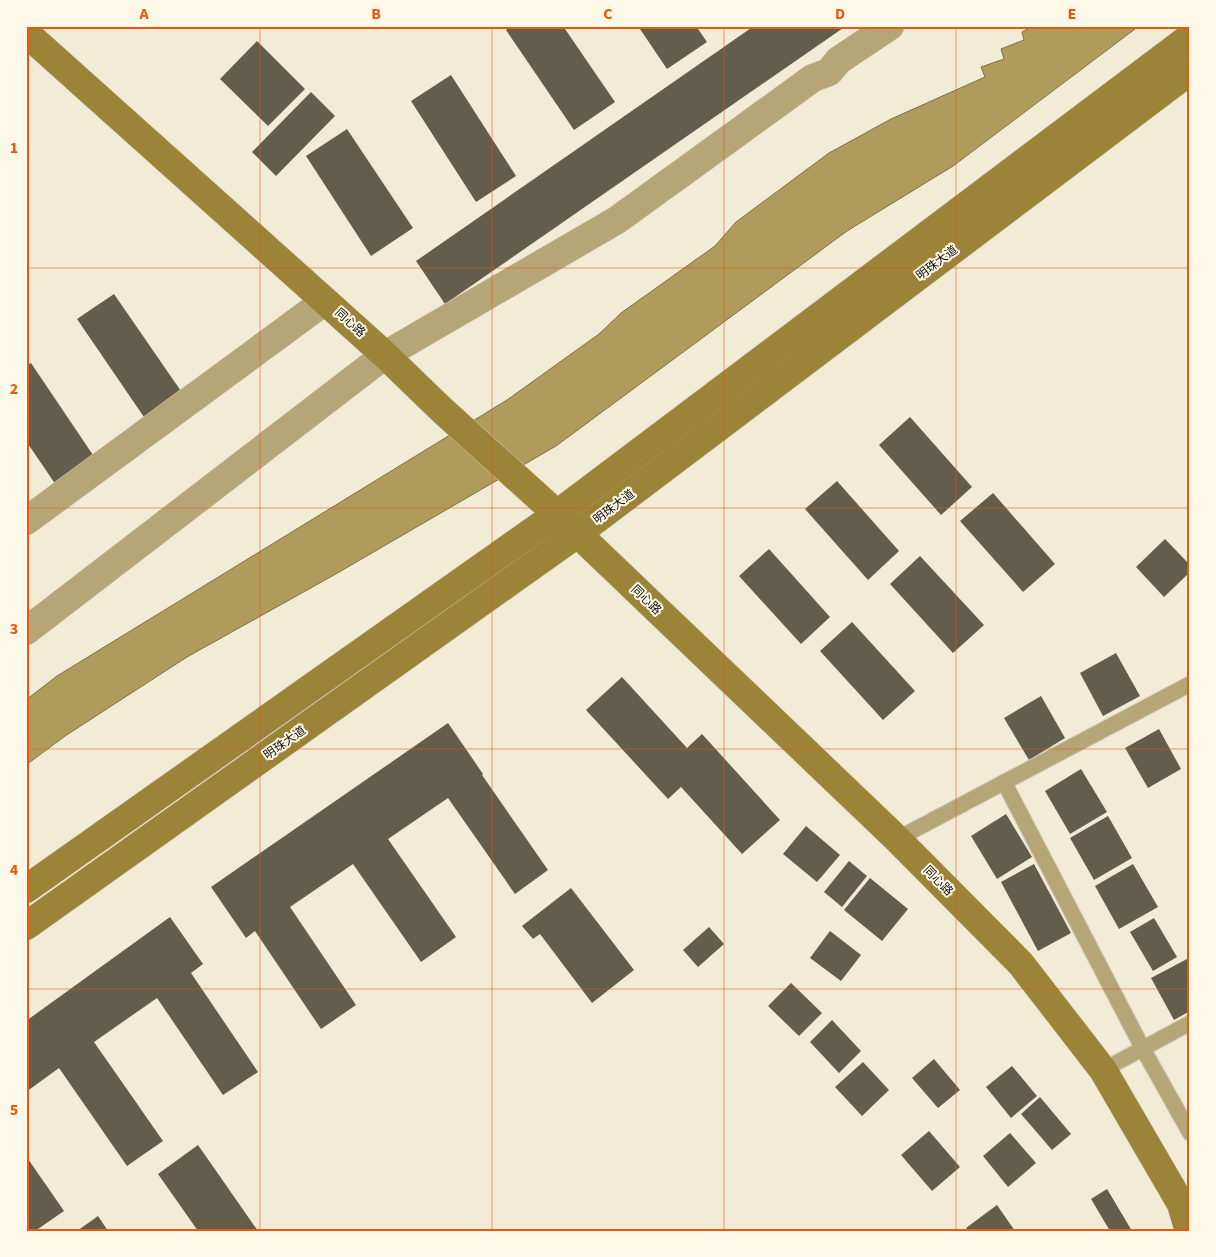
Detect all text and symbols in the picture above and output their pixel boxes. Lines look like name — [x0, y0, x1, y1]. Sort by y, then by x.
text: A — [138, 3, 149, 25]
text: B — [371, 3, 381, 25]
text: C — [603, 3, 613, 25]
text: D — [835, 3, 845, 25]
text: E — [1068, 3, 1076, 25]
text: 1 — [10, 137, 18, 159]
street label: 明珠大道 — [913, 242, 961, 284]
street label: 同心路 — [331, 305, 369, 341]
text: 2 — [10, 378, 18, 400]
street label: 明珠大道 — [590, 486, 638, 528]
street label: 同心路 — [627, 581, 665, 619]
text: 3 — [10, 618, 18, 640]
street label: 明珠大道 — [260, 722, 310, 764]
text: 4 — [10, 859, 19, 881]
street label: 同心路 — [919, 862, 957, 900]
text: 5 — [10, 1099, 18, 1121]

